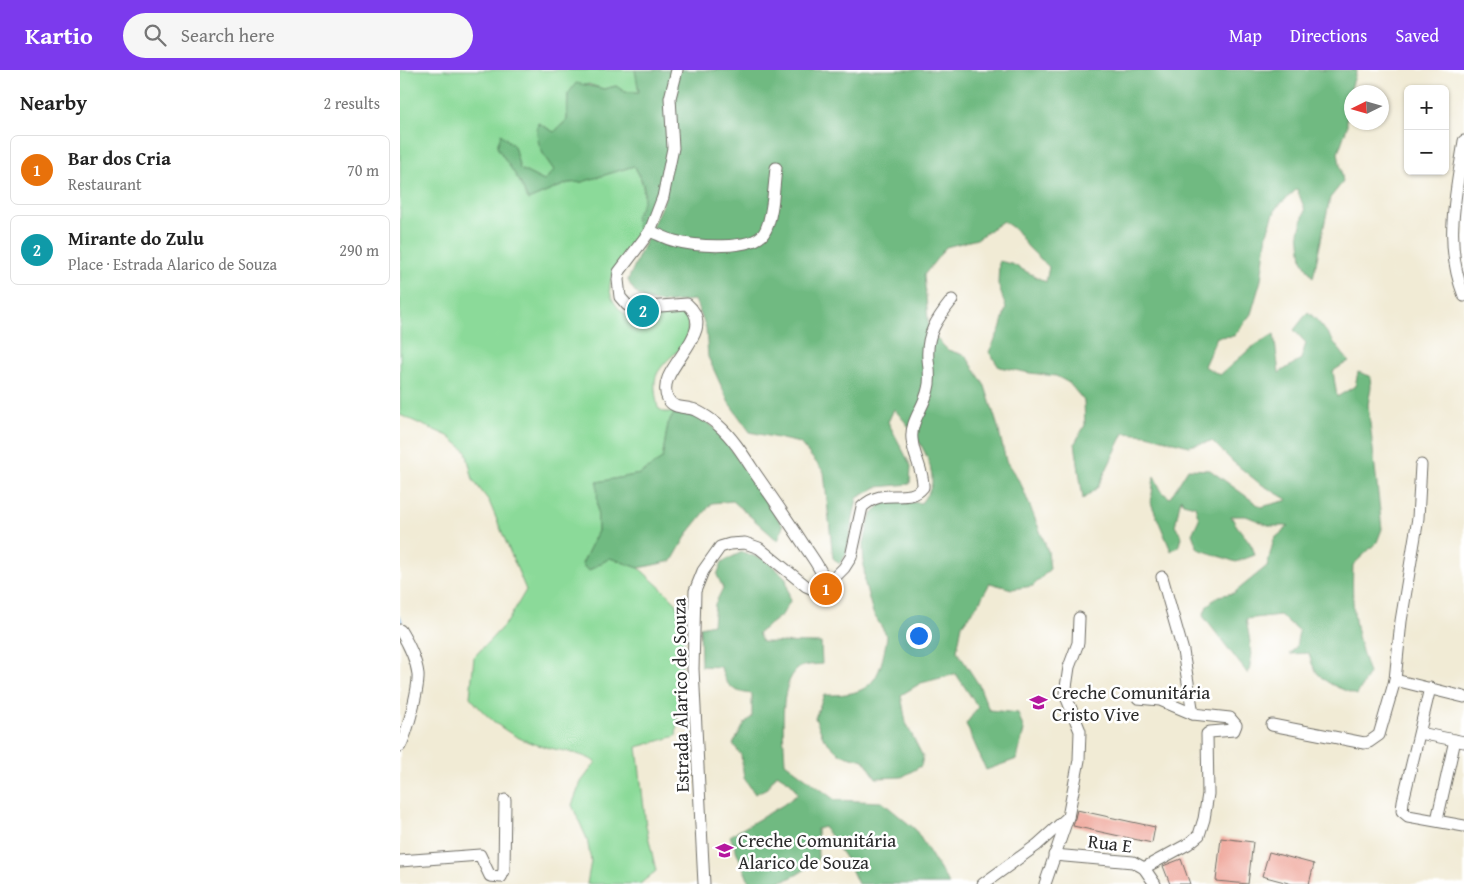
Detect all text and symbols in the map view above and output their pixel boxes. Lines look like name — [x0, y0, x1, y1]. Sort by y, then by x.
search box — [123, 13, 473, 58]
text: Kartio — [25, 18, 93, 53]
icon: search — [141, 21, 169, 49]
text: Search here — [181, 21, 275, 49]
text: Map — [1229, 22, 1262, 49]
text: Directions — [1290, 22, 1367, 49]
text: Saved — [1395, 22, 1439, 49]
north arrow — [1344, 85, 1389, 130]
map controls — [1404, 85, 1449, 175]
button: + — [1404, 85, 1449, 130]
text: Nearby — [20, 87, 87, 118]
text: 2 results — [323, 91, 380, 115]
button: − — [1404, 130, 1449, 175]
text: Bar dos Cria — [68, 144, 171, 172]
text: 1 — [33, 158, 41, 182]
text: 70 m — [347, 158, 379, 182]
text: Restaurant — [68, 172, 142, 196]
text: Mirante do Zulu — [68, 224, 204, 252]
text: 2 — [33, 238, 41, 262]
text: 290 m — [339, 238, 379, 262]
text: Place · Estrada Alarico de Souza — [68, 252, 277, 276]
pin: 2 — [627, 292, 659, 330]
pin: 1 — [810, 570, 842, 608]
street label: Estrada Alarico de Souza — [664, 597, 696, 793]
your location — [906, 623, 932, 649]
place label: Creche Comunitária Cristo Vive — [1052, 678, 1210, 728]
school or university icon: Creche Comunitária Cristo Vive — [1028, 693, 1048, 713]
place label: Creche Comunitária Alarico de Souza — [738, 826, 896, 876]
street label: Rua E — [1086, 826, 1134, 860]
school or university icon: Creche Comunitária Alarico de Souza — [714, 841, 734, 861]

